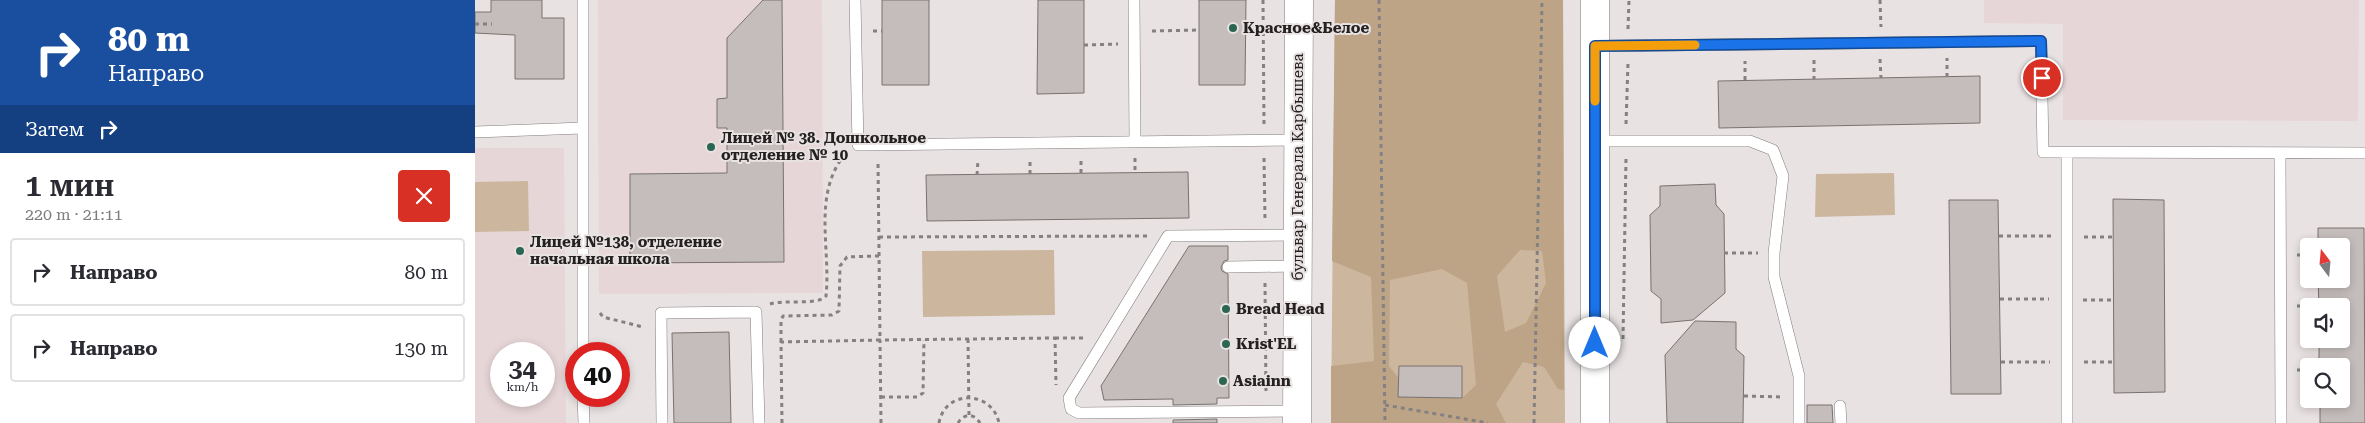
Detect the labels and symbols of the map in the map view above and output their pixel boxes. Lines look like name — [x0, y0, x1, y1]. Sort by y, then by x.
place label: Красное&Белое — [1243, 19, 1369, 37]
marker: Красное&Белое — [1227, 22, 1239, 34]
street label: бульвар Генерала Карбышева — [1289, 53, 1307, 281]
pin — [2021, 57, 2063, 99]
place label: Лицей № 38. Дошкольное отделение № 10 — [721, 129, 926, 164]
marker: Лицей № 38. Дошкольное отделение № 10 — [705, 141, 717, 153]
place label: Лицей №138, отделение начальная школа — [530, 233, 722, 268]
north arrow — [2300, 238, 2350, 288]
marker: Лицей №138, отделение начальная школа — [514, 245, 526, 257]
place label: Bread Head — [1236, 300, 1325, 318]
marker: Bread Head — [1220, 303, 1232, 315]
position arrow — [1568, 316, 1620, 368]
place label: Krist'EL — [1236, 335, 1297, 353]
marker: Krist'EL — [1220, 338, 1232, 350]
speed limit sign: 40 — [565, 342, 630, 407]
place label: Asiainn — [1233, 372, 1291, 390]
marker: Asiainn — [1217, 375, 1229, 387]

